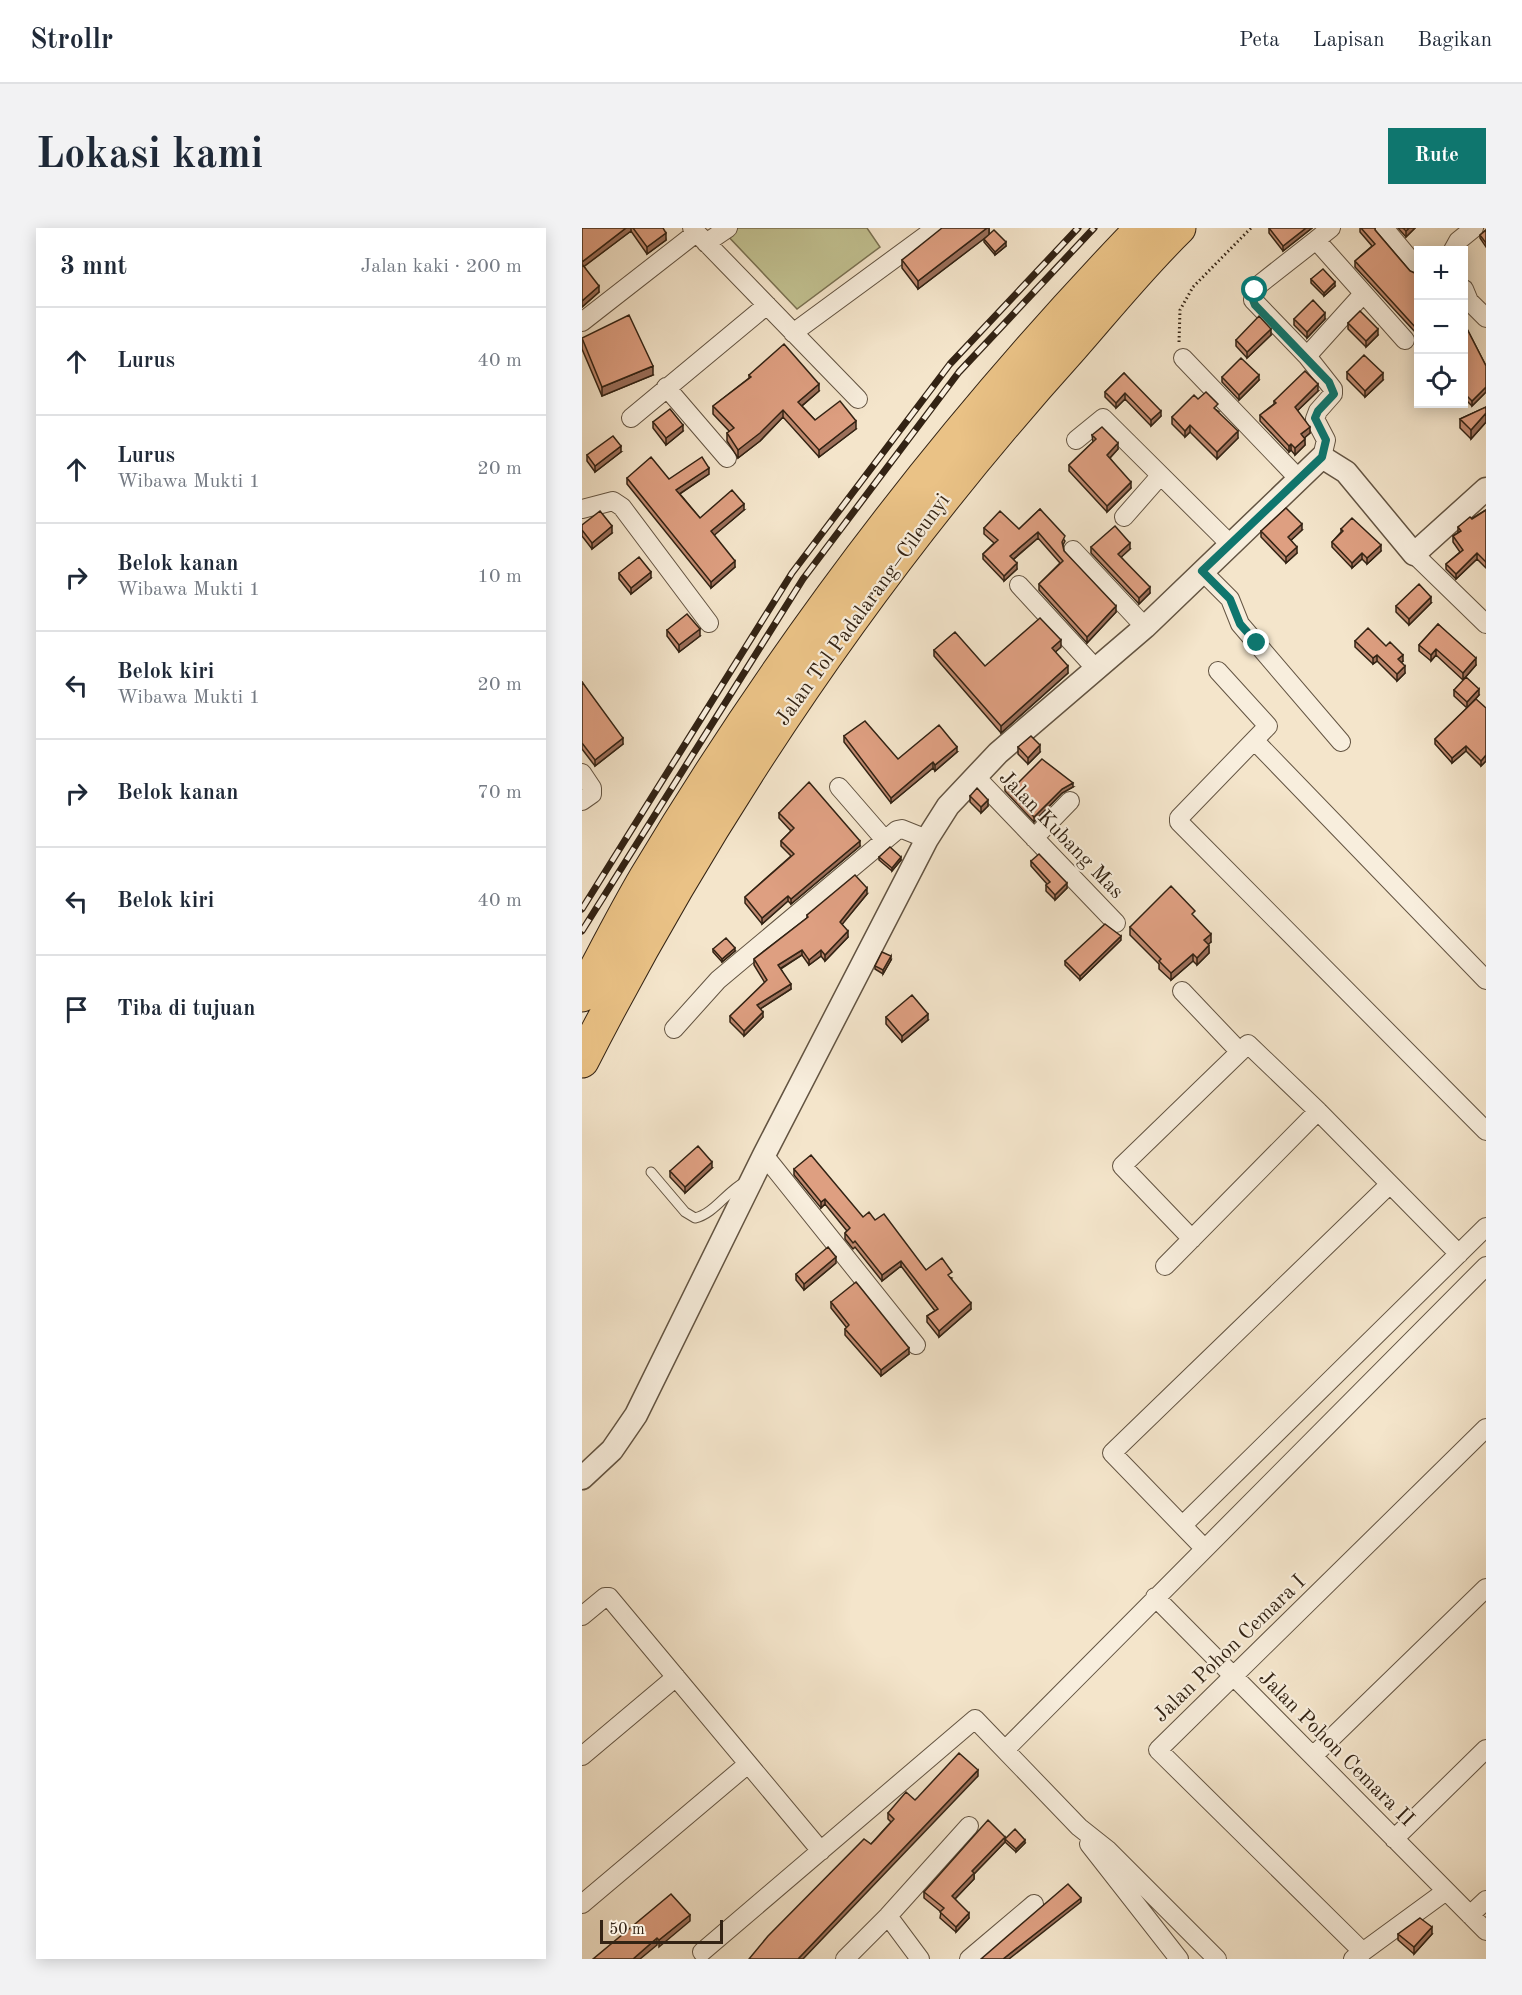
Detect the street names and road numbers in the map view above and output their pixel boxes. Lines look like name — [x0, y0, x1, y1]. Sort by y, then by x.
street label: Jalan Tol Padalarang–Cileunyi — [772, 490, 954, 730]
street label: Jalan Kubang Mas — [995, 767, 1127, 903]
street label: Jalan Pohon Cemara I — [1150, 1572, 1310, 1727]
street label: Jalan Pohon Cemara II — [1254, 1667, 1418, 1831]

